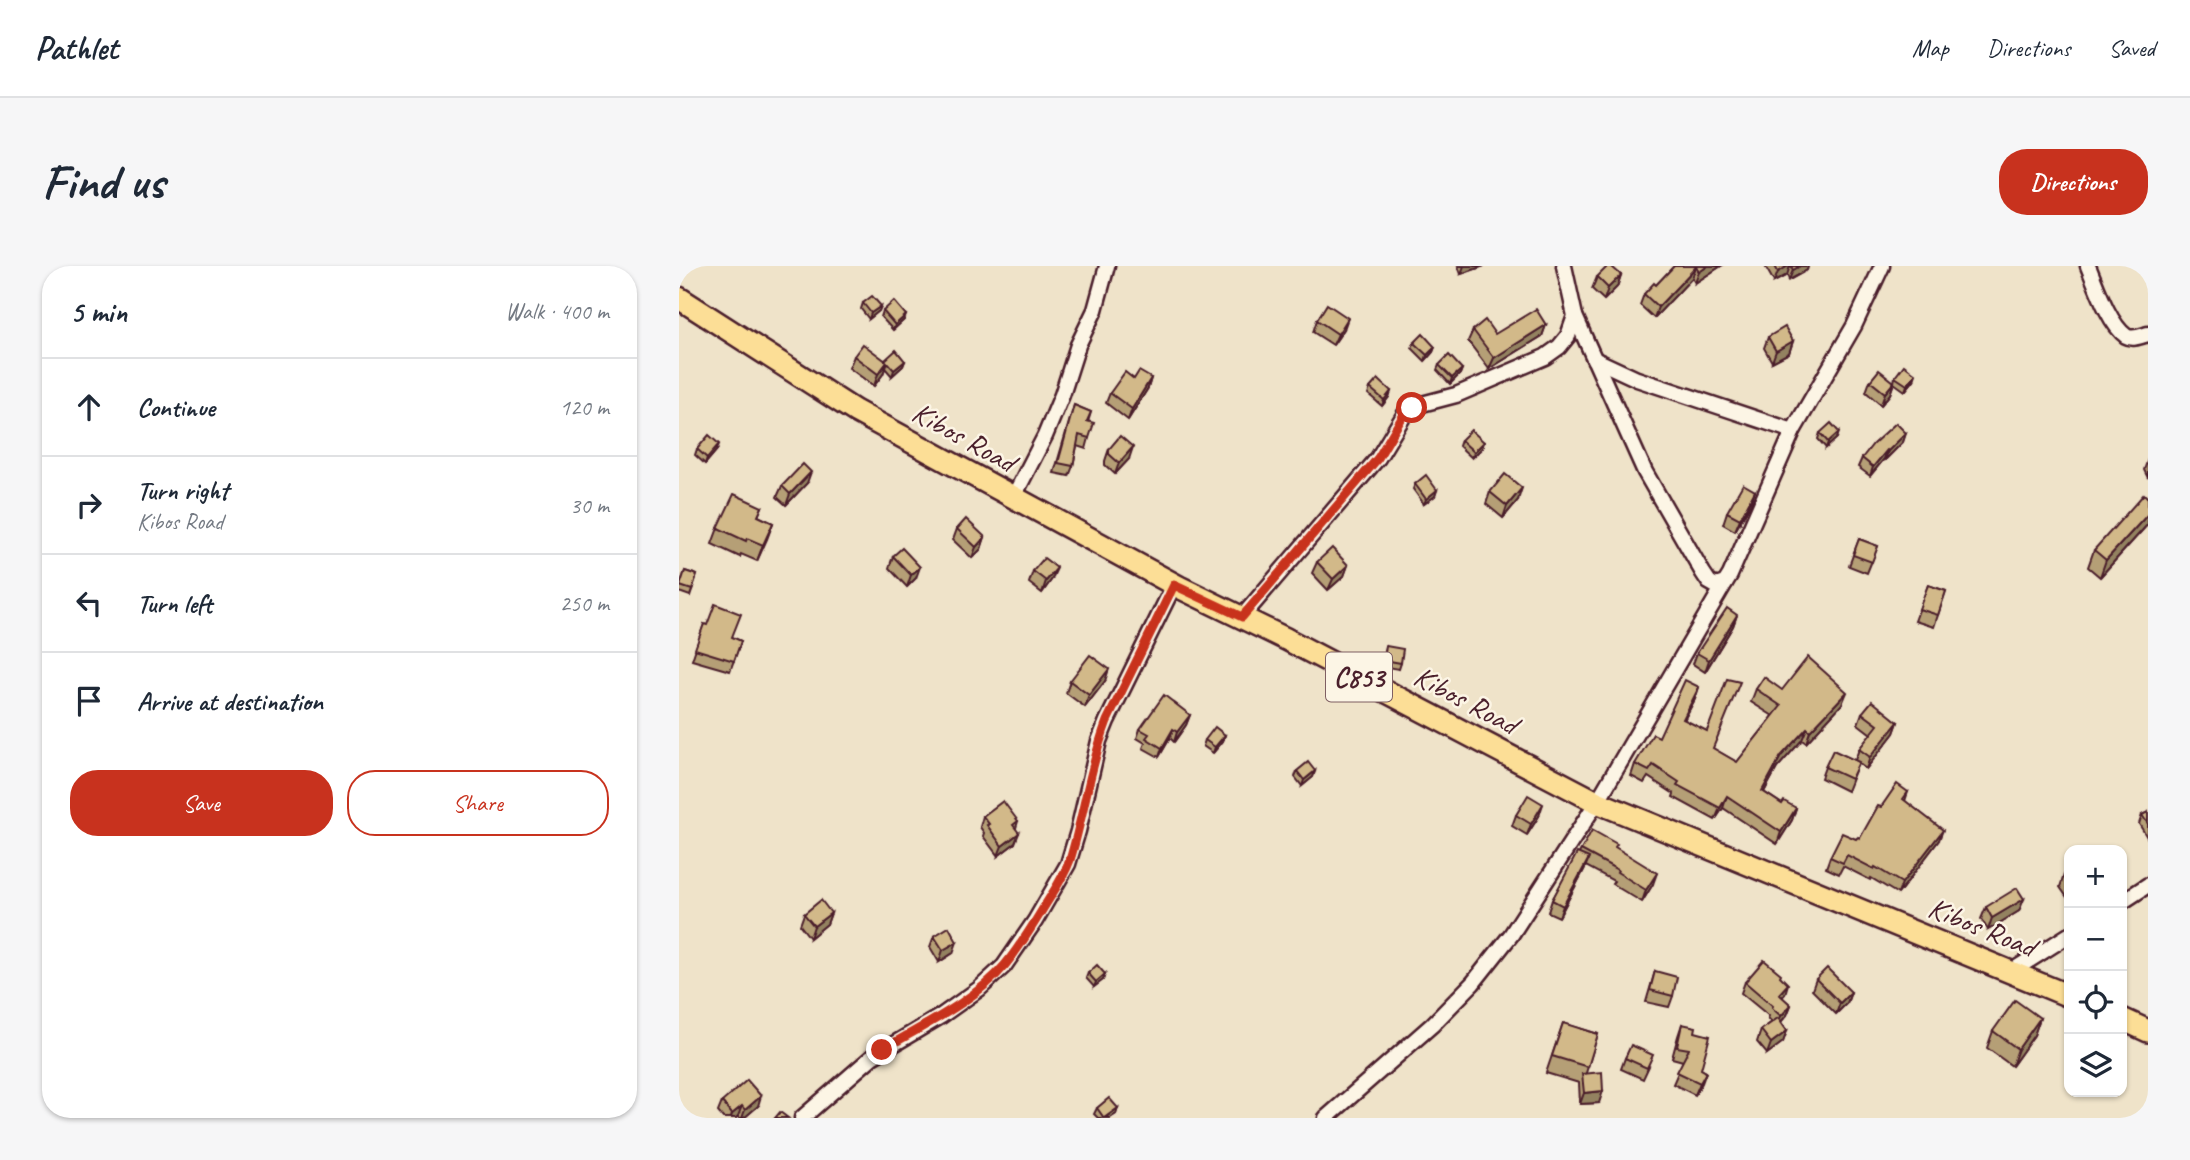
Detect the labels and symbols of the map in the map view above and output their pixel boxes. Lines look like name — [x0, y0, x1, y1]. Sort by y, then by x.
route start — [1396, 392, 1427, 423]
street label: Kibos Road — [906, 393, 1026, 483]
road number: C853 — [1326, 652, 1392, 702]
street label: Kibos Road — [1407, 657, 1528, 745]
street label: Kibos Road — [1923, 888, 2045, 967]
route end — [866, 1034, 897, 1065]

